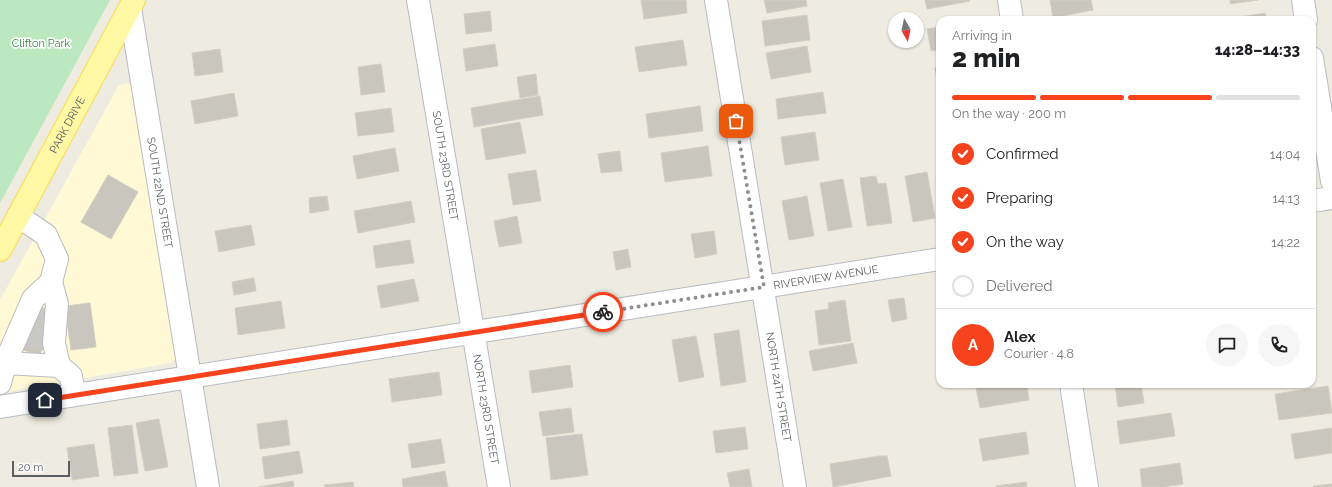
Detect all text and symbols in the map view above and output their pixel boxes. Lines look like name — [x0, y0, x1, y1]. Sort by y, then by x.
north arrow — [888, 12, 924, 48]
map controls — [888, 12, 924, 48]
text: Arriving in — [952, 28, 1012, 43]
park label: Clifton Park — [12, 37, 70, 50]
text: 14:28–14:33 — [1215, 41, 1300, 59]
text: 2 min — [952, 43, 1020, 73]
street label: PARK DRIVE — [47, 94, 88, 156]
pin — [719, 104, 753, 138]
text: On the way · 200 m — [952, 106, 1066, 121]
street label: SOUTH 23RD STREET — [430, 110, 461, 222]
icon: bag — [725, 110, 747, 132]
street label: SOUTH 22ND STREET — [144, 136, 175, 249]
icon: check — [952, 143, 974, 165]
text: Confirmed — [986, 145, 1059, 163]
text: 14:04 — [1270, 147, 1300, 162]
icon: check — [952, 187, 974, 209]
text: Preparing — [986, 189, 1053, 207]
text: 14:13 — [1272, 191, 1300, 206]
icon: check — [952, 231, 974, 253]
text: On the way — [986, 233, 1064, 251]
text: 14:22 — [1271, 235, 1300, 250]
street label: RIVERVIEW AVENUE — [772, 263, 880, 292]
text: Delivered — [986, 277, 1053, 295]
courier — [583, 292, 623, 332]
icon: bike — [592, 301, 614, 323]
button: chat — [1206, 324, 1248, 366]
button: phone — [1258, 324, 1300, 366]
text: Alex — [1004, 328, 1035, 346]
street label: NORTH 24TH STREET — [763, 331, 794, 443]
text: A — [968, 336, 978, 354]
text: Courier · 4.8 — [1004, 346, 1074, 361]
street label: NORTH 23RD STREET — [470, 353, 501, 466]
pin — [28, 383, 62, 417]
icon: home — [34, 389, 56, 411]
scale bar — [12, 459, 70, 478]
text: 20 m — [18, 461, 43, 474]

